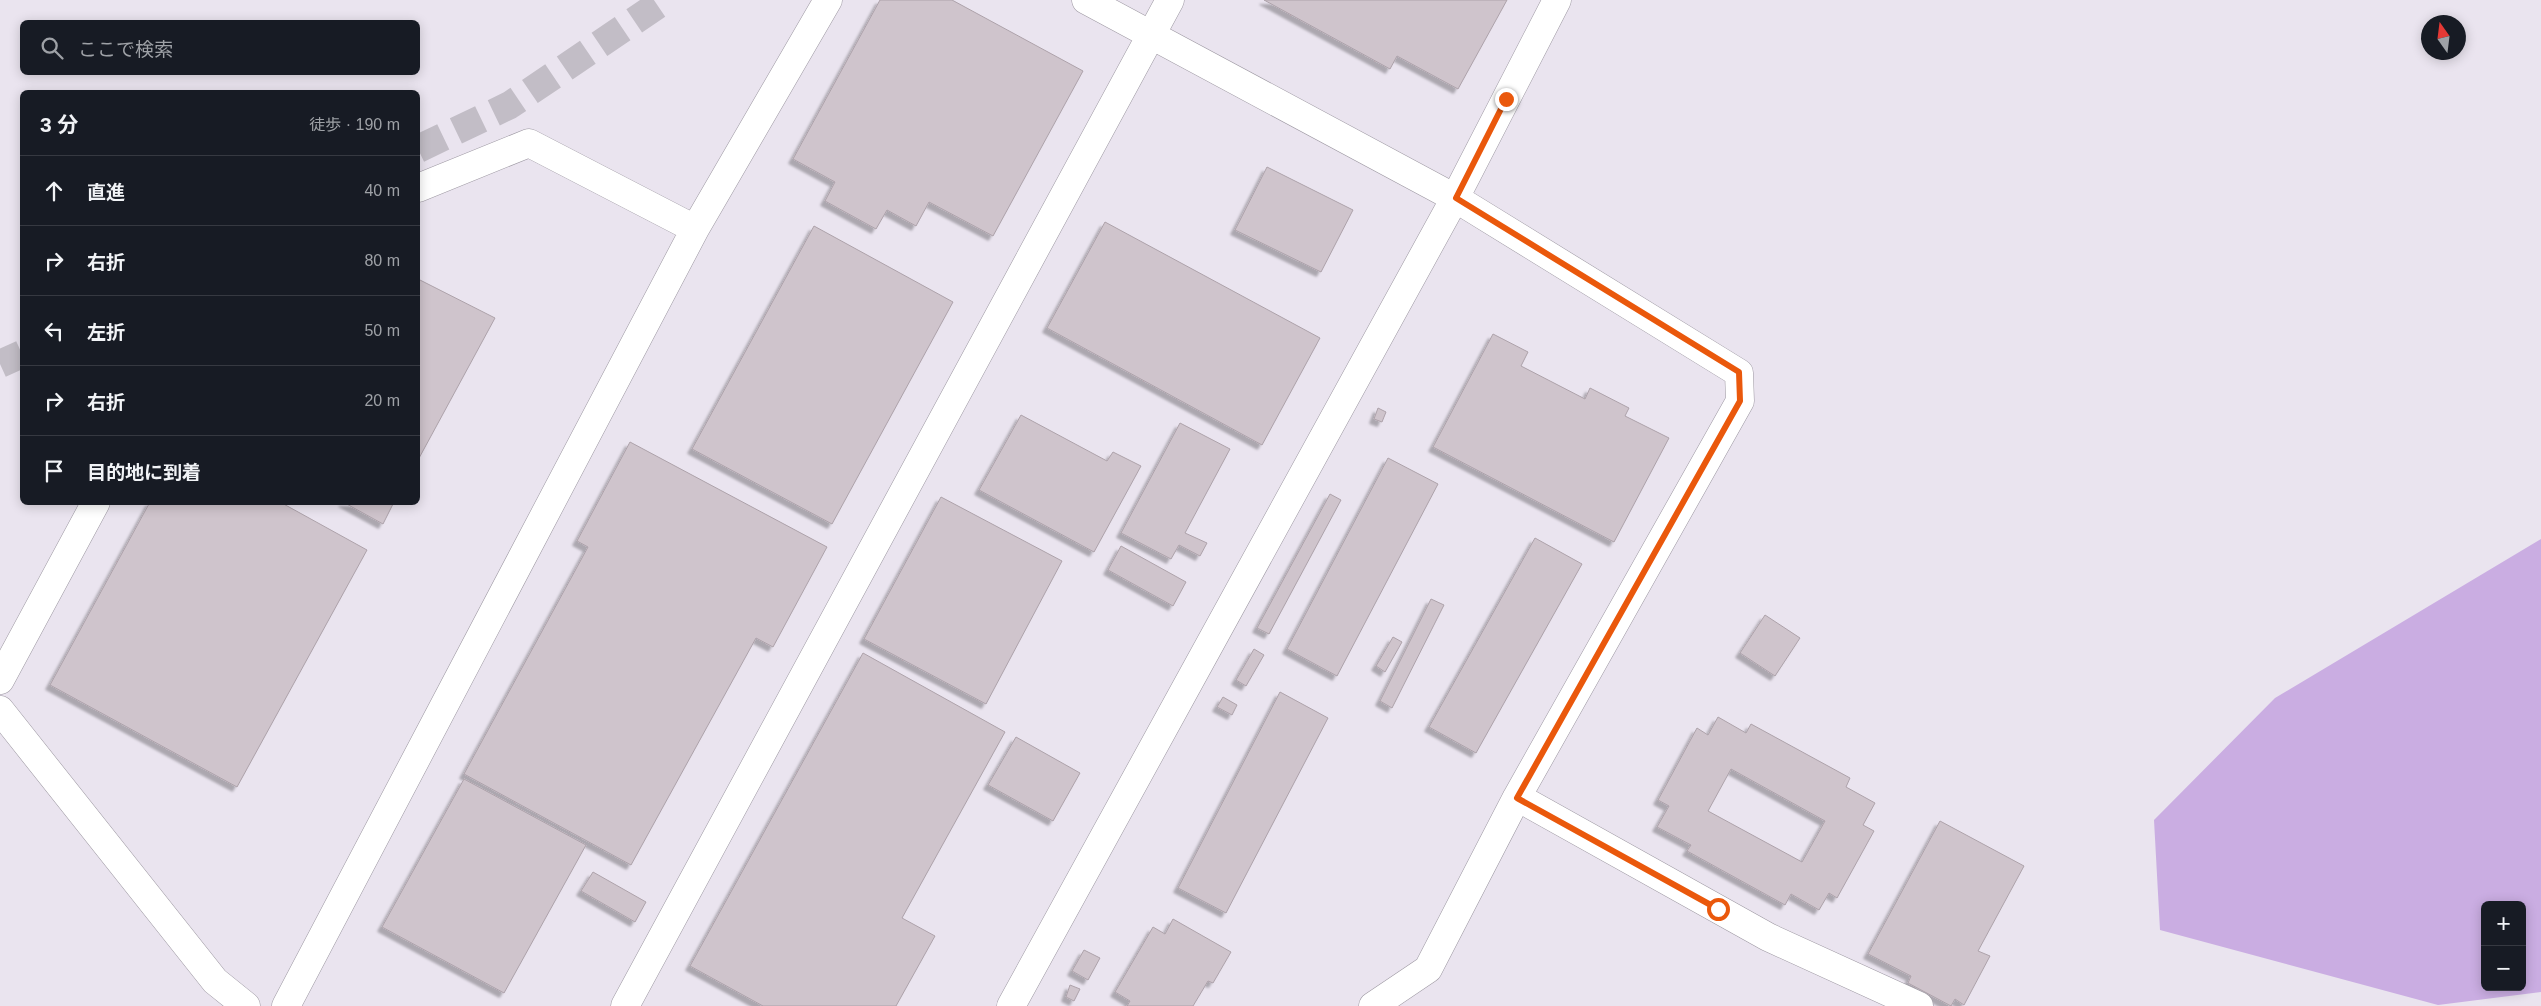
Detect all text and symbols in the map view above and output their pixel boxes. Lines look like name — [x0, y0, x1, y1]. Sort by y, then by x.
north arrow — [2421, 15, 2466, 60]
search box — [20, 20, 420, 75]
icon: search — [38, 34, 66, 62]
text: ここで検索 — [78, 39, 173, 60]
route end — [1495, 88, 1518, 111]
text: 3 分 — [40, 113, 79, 136]
text: 徒歩 · 190 m — [309, 116, 400, 133]
icon: ahead — [40, 177, 68, 205]
text: 直進 — [87, 182, 125, 203]
text: 40 m — [364, 182, 400, 199]
icon: right — [40, 247, 68, 275]
text: 右折 — [87, 252, 125, 273]
text: 80 m — [364, 252, 400, 269]
icon: left — [40, 317, 68, 345]
text: 左折 — [87, 322, 125, 343]
text: 50 m — [364, 322, 400, 339]
icon: right — [40, 387, 68, 415]
text: 右折 — [87, 392, 125, 413]
text: 20 m — [364, 392, 400, 409]
icon: arrive — [40, 457, 68, 485]
text: 目的地に到着 — [87, 462, 201, 483]
route start — [1707, 898, 1730, 921]
map controls — [2481, 901, 2526, 991]
button: + — [2481, 901, 2526, 946]
button: − — [2481, 946, 2526, 991]

